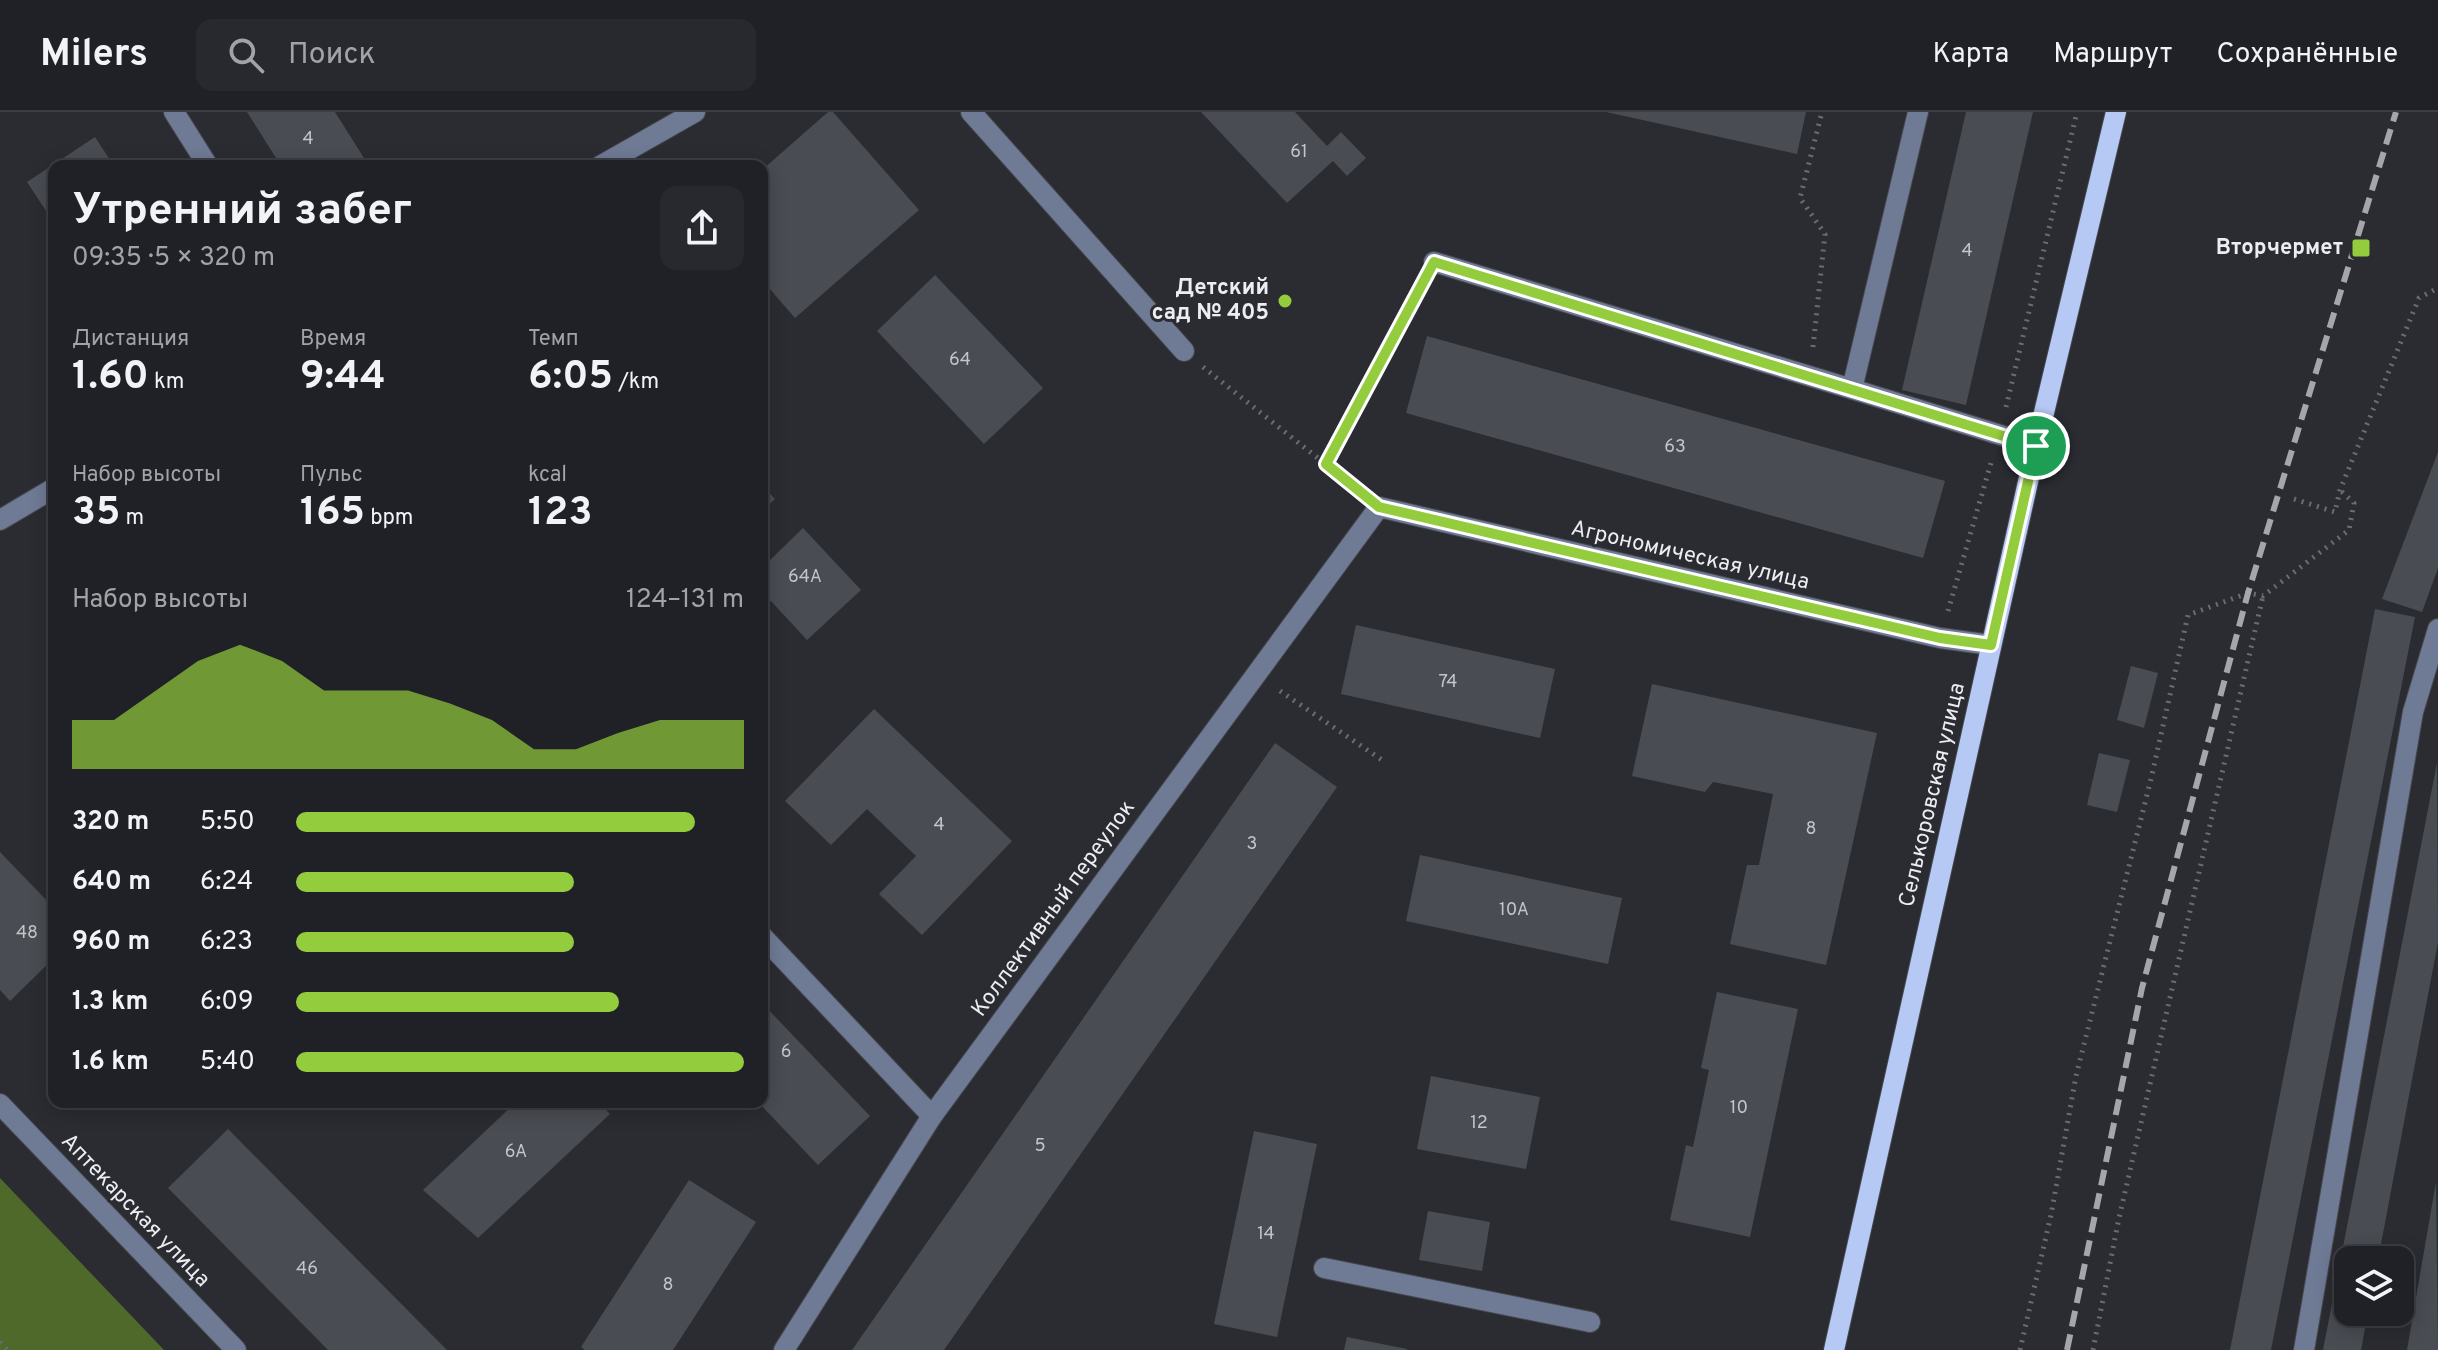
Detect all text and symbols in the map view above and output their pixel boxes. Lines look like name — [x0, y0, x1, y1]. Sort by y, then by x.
search box — [196, 19, 756, 91]
text: Milers — [40, 31, 148, 80]
icon: search — [224, 33, 268, 77]
text: Поиск — [288, 37, 376, 74]
text: Карта — [1933, 37, 2009, 73]
text: Маршрут — [2053, 37, 2172, 73]
text: Сохранённые — [2216, 37, 2398, 73]
house number: 4 — [302, 128, 314, 151]
house number: 61 — [1290, 141, 1308, 164]
text: Утренний забег — [72, 184, 412, 240]
button: share — [660, 186, 744, 270]
place label: Вторчермет — [2216, 235, 2343, 262]
marker: Вторчермет — [2350, 237, 2372, 259]
house number: 4 — [1961, 240, 1973, 263]
text: 09:35 · 5 × 320 m — [72, 242, 275, 275]
place label: Детский сад № 405 — [1152, 275, 1269, 327]
marker: Детский сад № 405 — [1276, 292, 1294, 310]
text: Дистанция — [72, 326, 189, 353]
text: Время — [300, 326, 366, 353]
text: Темп — [528, 326, 579, 353]
house number: 64 — [949, 349, 971, 372]
text: 1.60 — [72, 353, 149, 403]
text: 9:44 — [300, 353, 386, 403]
text: 6:05 — [528, 353, 613, 403]
text: km — [149, 369, 184, 396]
text: /km — [613, 369, 659, 396]
pin — [2002, 412, 2070, 480]
icon: arrive — [2014, 424, 2058, 468]
house number: 63 — [1664, 436, 1686, 459]
text: Набор высоты — [72, 462, 221, 489]
text: Пульс — [300, 462, 363, 489]
text: kcal — [528, 462, 567, 489]
text: 35 — [72, 489, 120, 539]
text: 165 — [300, 489, 365, 539]
text: 123 — [528, 489, 592, 539]
text: m — [120, 505, 144, 532]
text: bpm — [365, 505, 413, 532]
street label: Агрономическая улица — [1568, 515, 1812, 597]
house number: 64А — [788, 566, 822, 589]
text: Набор высоты — [72, 584, 248, 617]
text: 124–131 m — [626, 584, 744, 617]
house number: 74 — [1439, 671, 1457, 694]
street label: Селькоровская улица — [1894, 680, 1972, 910]
street label: Коллективный переулок — [966, 795, 1142, 1023]
text: 320 m — [72, 806, 149, 839]
text: 5:50 — [200, 806, 255, 839]
house number: 4 — [933, 814, 945, 837]
house number: 8 — [1806, 818, 1817, 841]
house number: 3 — [1247, 833, 1257, 856]
text: 640 m — [72, 866, 151, 899]
text: 6:24 — [200, 866, 253, 899]
house number: 10А — [1499, 899, 1529, 922]
house number: 48 — [16, 922, 38, 945]
text: 960 m — [72, 926, 150, 959]
text: 6:23 — [200, 926, 253, 959]
text: 1.3 km — [72, 986, 148, 1019]
text: 6:09 — [200, 986, 254, 1019]
house number: 6 — [781, 1041, 791, 1064]
text: 1.6 km — [72, 1046, 149, 1079]
text: 5:40 — [200, 1046, 255, 1079]
house number: 10 — [1730, 1097, 1748, 1120]
house number: 12 — [1470, 1112, 1488, 1135]
street label: Аптекарская улица — [55, 1129, 215, 1293]
house number: 5 — [1034, 1135, 1046, 1158]
house number: 6А — [505, 1141, 527, 1164]
house number: 14 — [1257, 1223, 1275, 1246]
map controls — [2334, 1246, 2414, 1326]
button: layers — [2334, 1246, 2414, 1326]
house number: 46 — [296, 1258, 318, 1281]
house number: 8 — [663, 1274, 674, 1297]

